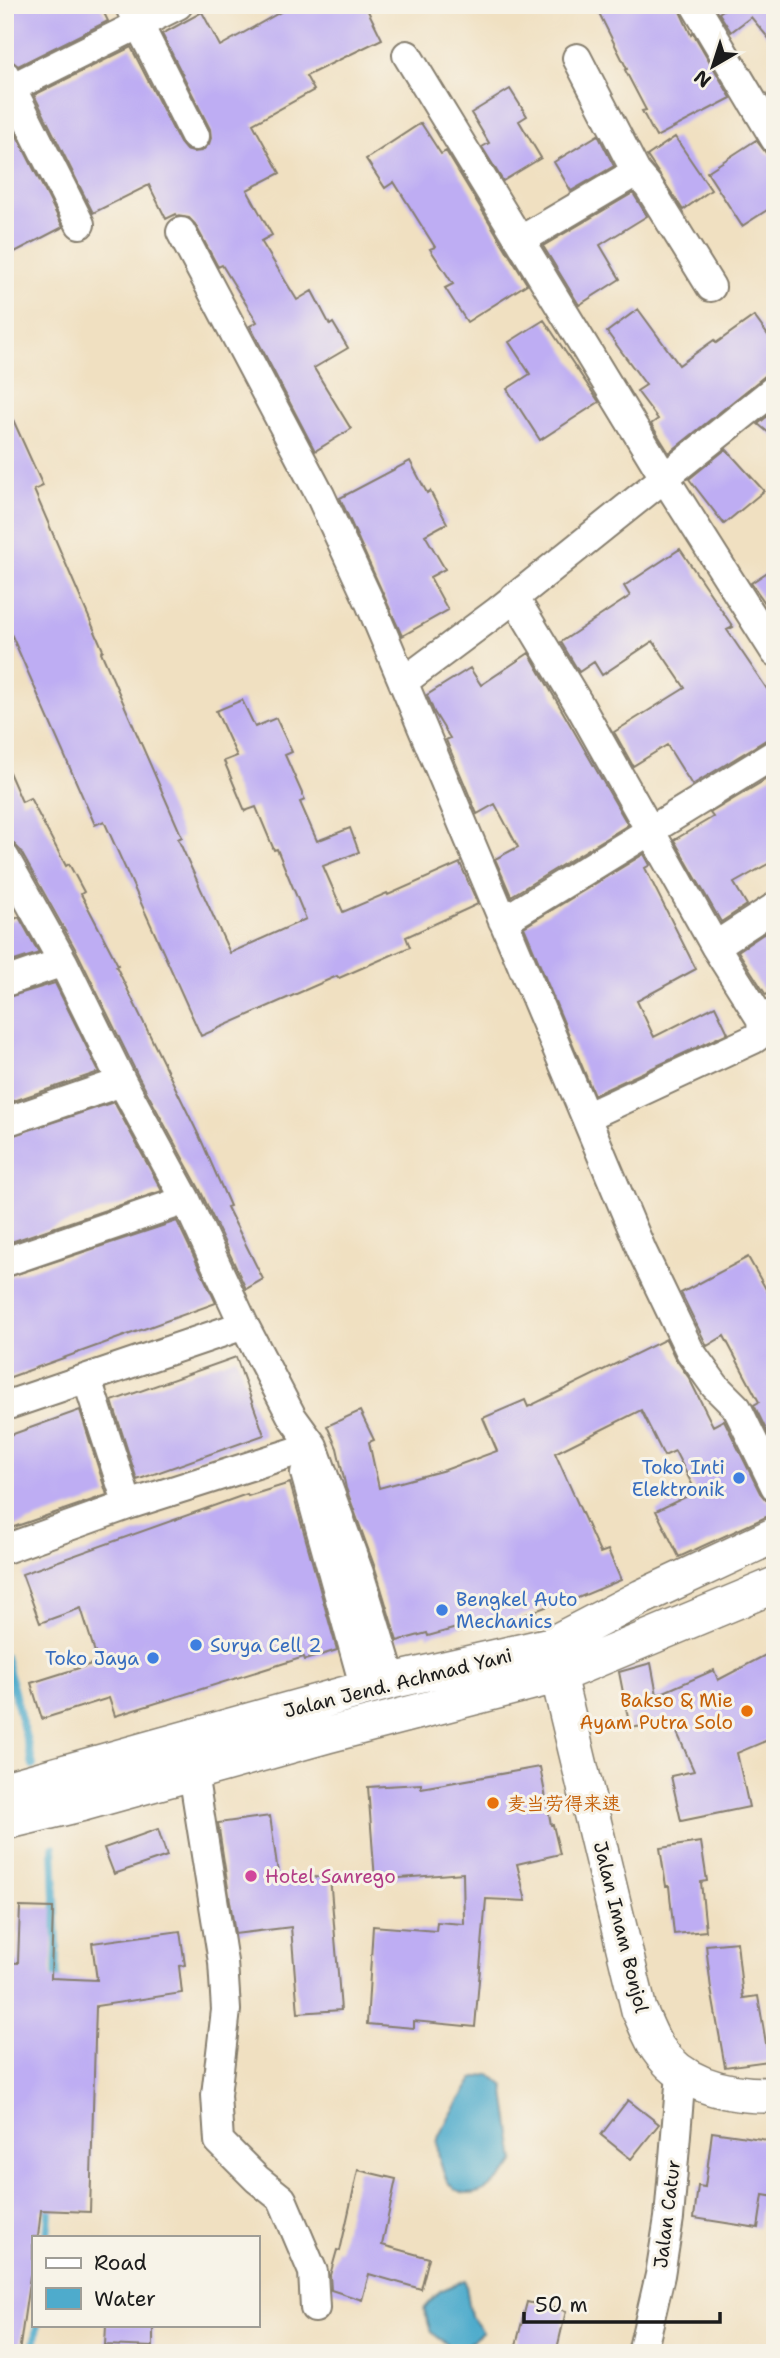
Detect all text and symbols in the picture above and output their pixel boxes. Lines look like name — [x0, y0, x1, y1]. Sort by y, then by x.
north arrow — [678, 32, 748, 102]
text: N — [689, 64, 716, 93]
place label: Toko Inti Elektronik — [632, 1455, 725, 1502]
marker: Toko Inti Elektronik — [731, 1470, 747, 1486]
place label: Bengkel Auto Mechanics — [456, 1587, 578, 1634]
marker: Bengkel Auto Mechanics — [434, 1602, 450, 1618]
place label: Surya Cell 2 — [210, 1633, 322, 1658]
marker: Surya Cell 2 — [188, 1637, 204, 1653]
street label: Jalan Jend. Achmad Yani — [281, 1643, 515, 1723]
place label: Toko Jaya — [45, 1646, 139, 1671]
marker: Toko Jaya — [145, 1650, 161, 1666]
place label: Bakso & Mie Ayam Putra Solo — [579, 1688, 733, 1735]
marker: Bakso & Mie Ayam Putra Solo — [739, 1703, 755, 1719]
place label: 麦当劳得来速 — [507, 1791, 621, 1816]
marker: 麦当劳得来速 — [485, 1795, 501, 1811]
street label: Jalan Imam Bonjol — [588, 1839, 654, 2016]
place label: Hotel Sanrego — [265, 1864, 396, 1889]
marker: Hotel Sanrego — [243, 1868, 259, 1884]
street label: Jalan Catur — [648, 2158, 686, 2270]
legend — [32, 2236, 259, 2326]
text: Road — [94, 2249, 147, 2277]
scale bar — [524, 2281, 720, 2325]
text: Water — [94, 2285, 156, 2313]
text: 50 m — [535, 2291, 588, 2319]

